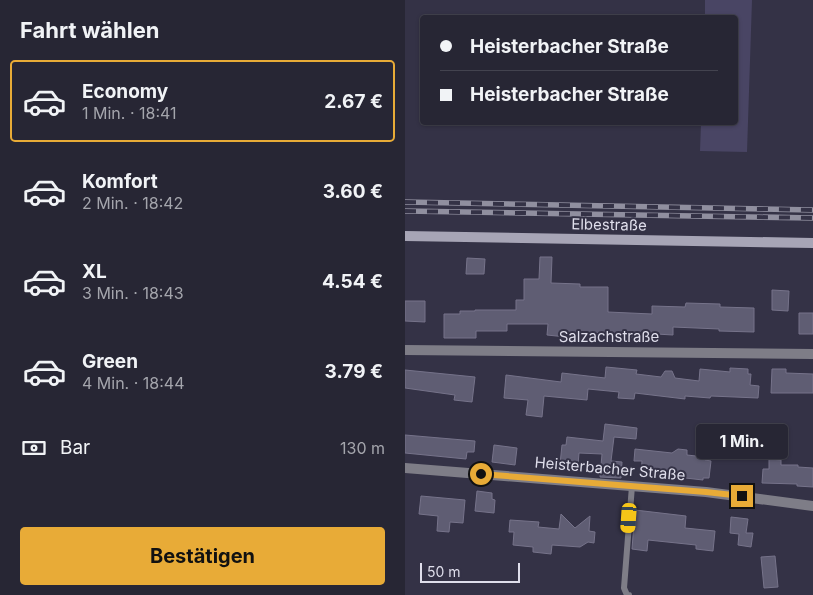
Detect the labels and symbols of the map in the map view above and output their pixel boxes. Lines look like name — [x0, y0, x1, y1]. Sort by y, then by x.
street label: Elbestraße — [571, 214, 647, 235]
street label: Salzachstraße — [559, 327, 659, 346]
callout: 1 Min. — [696, 424, 788, 458]
street label: Heisterbacher Straße — [534, 452, 686, 485]
route start — [470, 463, 492, 485]
route end — [731, 485, 753, 507]
car — [620, 503, 637, 533]
scale bar — [420, 560, 520, 583]

